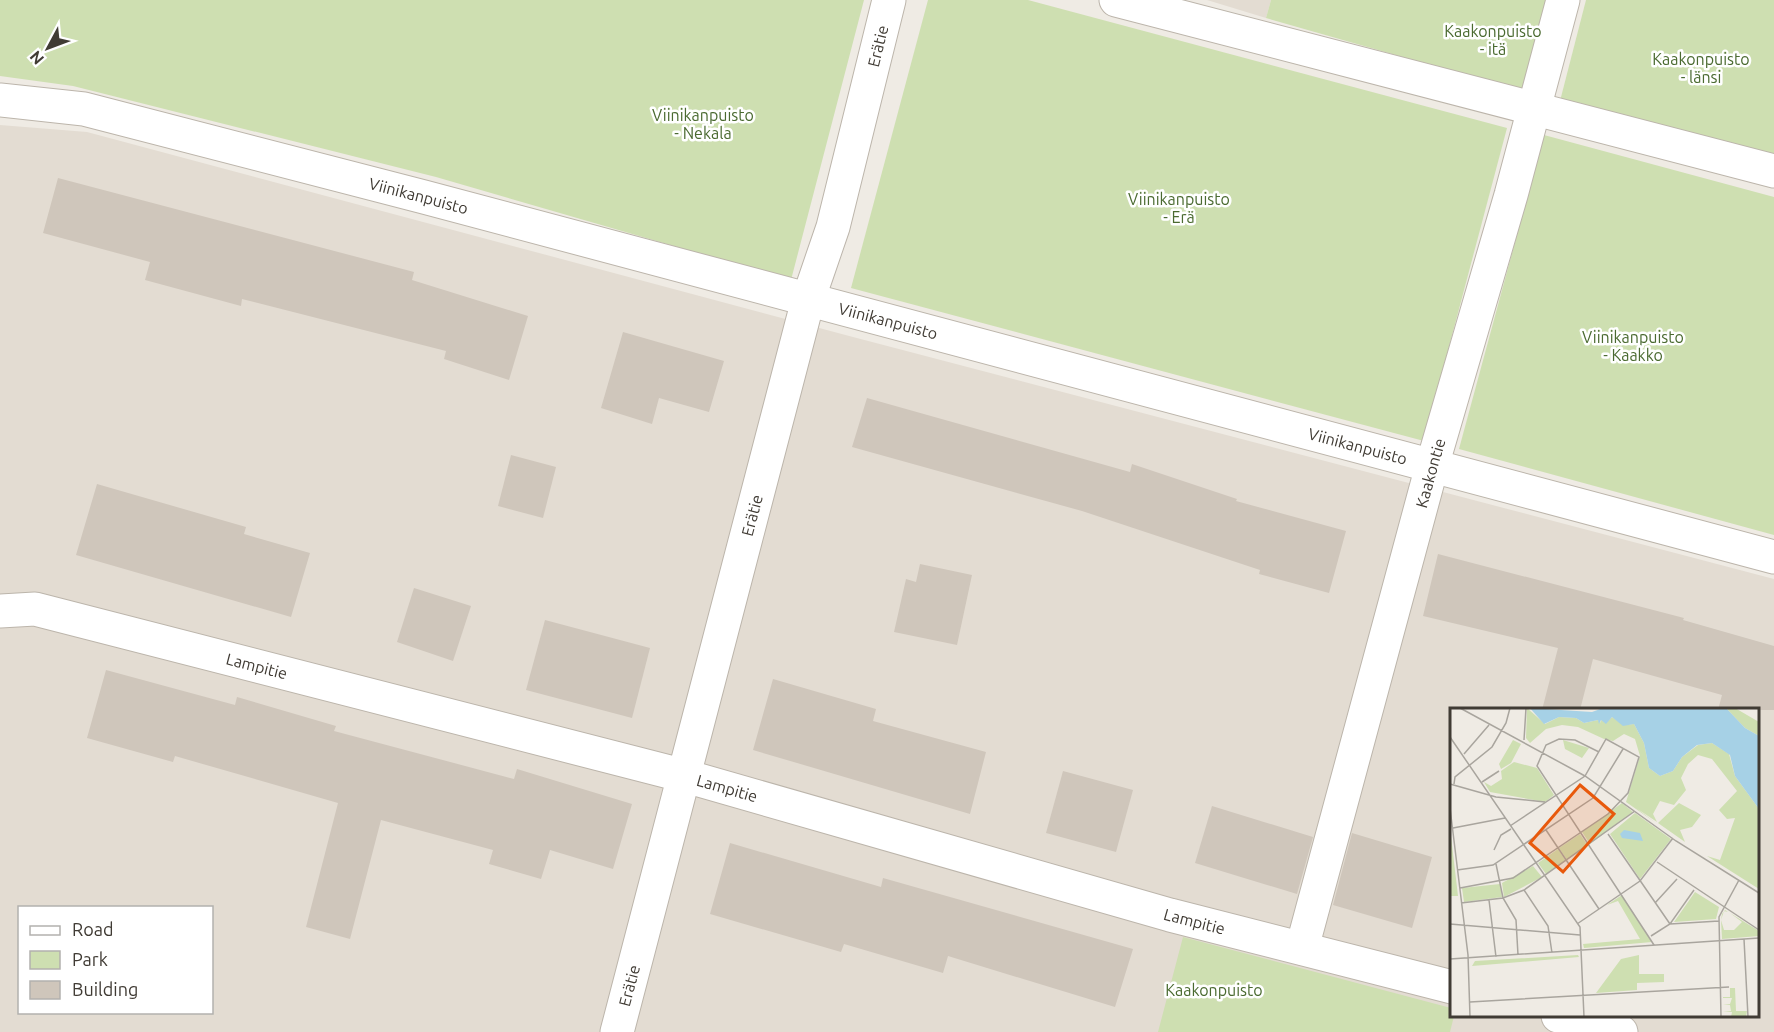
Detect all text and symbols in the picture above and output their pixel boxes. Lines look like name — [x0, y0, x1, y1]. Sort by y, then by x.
north arrow — [18, 18, 78, 78]
park label: Kaakonpuisto - itä — [1444, 22, 1542, 58]
street label: Erätie — [864, 23, 891, 69]
text: N — [26, 47, 47, 68]
park label: Kaakonpuisto - länsi — [1652, 50, 1750, 86]
park label: Viinikanpuisto - Nekala — [652, 106, 754, 142]
street label: Viinikanpuisto — [367, 174, 470, 217]
park label: Viinikanpuisto - Erä — [1128, 190, 1230, 226]
street label: Viinikanpuisto — [837, 299, 940, 343]
park label: Viinikanpuisto - Kaakko — [1582, 328, 1684, 364]
street label: Viinikanpuisto — [1306, 424, 1409, 468]
street label: Kaakontie — [1412, 436, 1449, 510]
street label: Erätie — [738, 493, 766, 538]
street label: Lampitie — [224, 649, 289, 682]
inset map — [1450, 708, 1759, 1017]
street label: Lampitie — [695, 771, 760, 805]
street label: Lampitie — [1162, 905, 1227, 938]
legend — [18, 906, 213, 1014]
text: Road — [72, 919, 114, 939]
text: Park — [72, 949, 108, 969]
street label: Erätie — [615, 963, 643, 1008]
text: Building — [72, 979, 138, 999]
park label: Kaakonpuisto — [1165, 981, 1263, 999]

